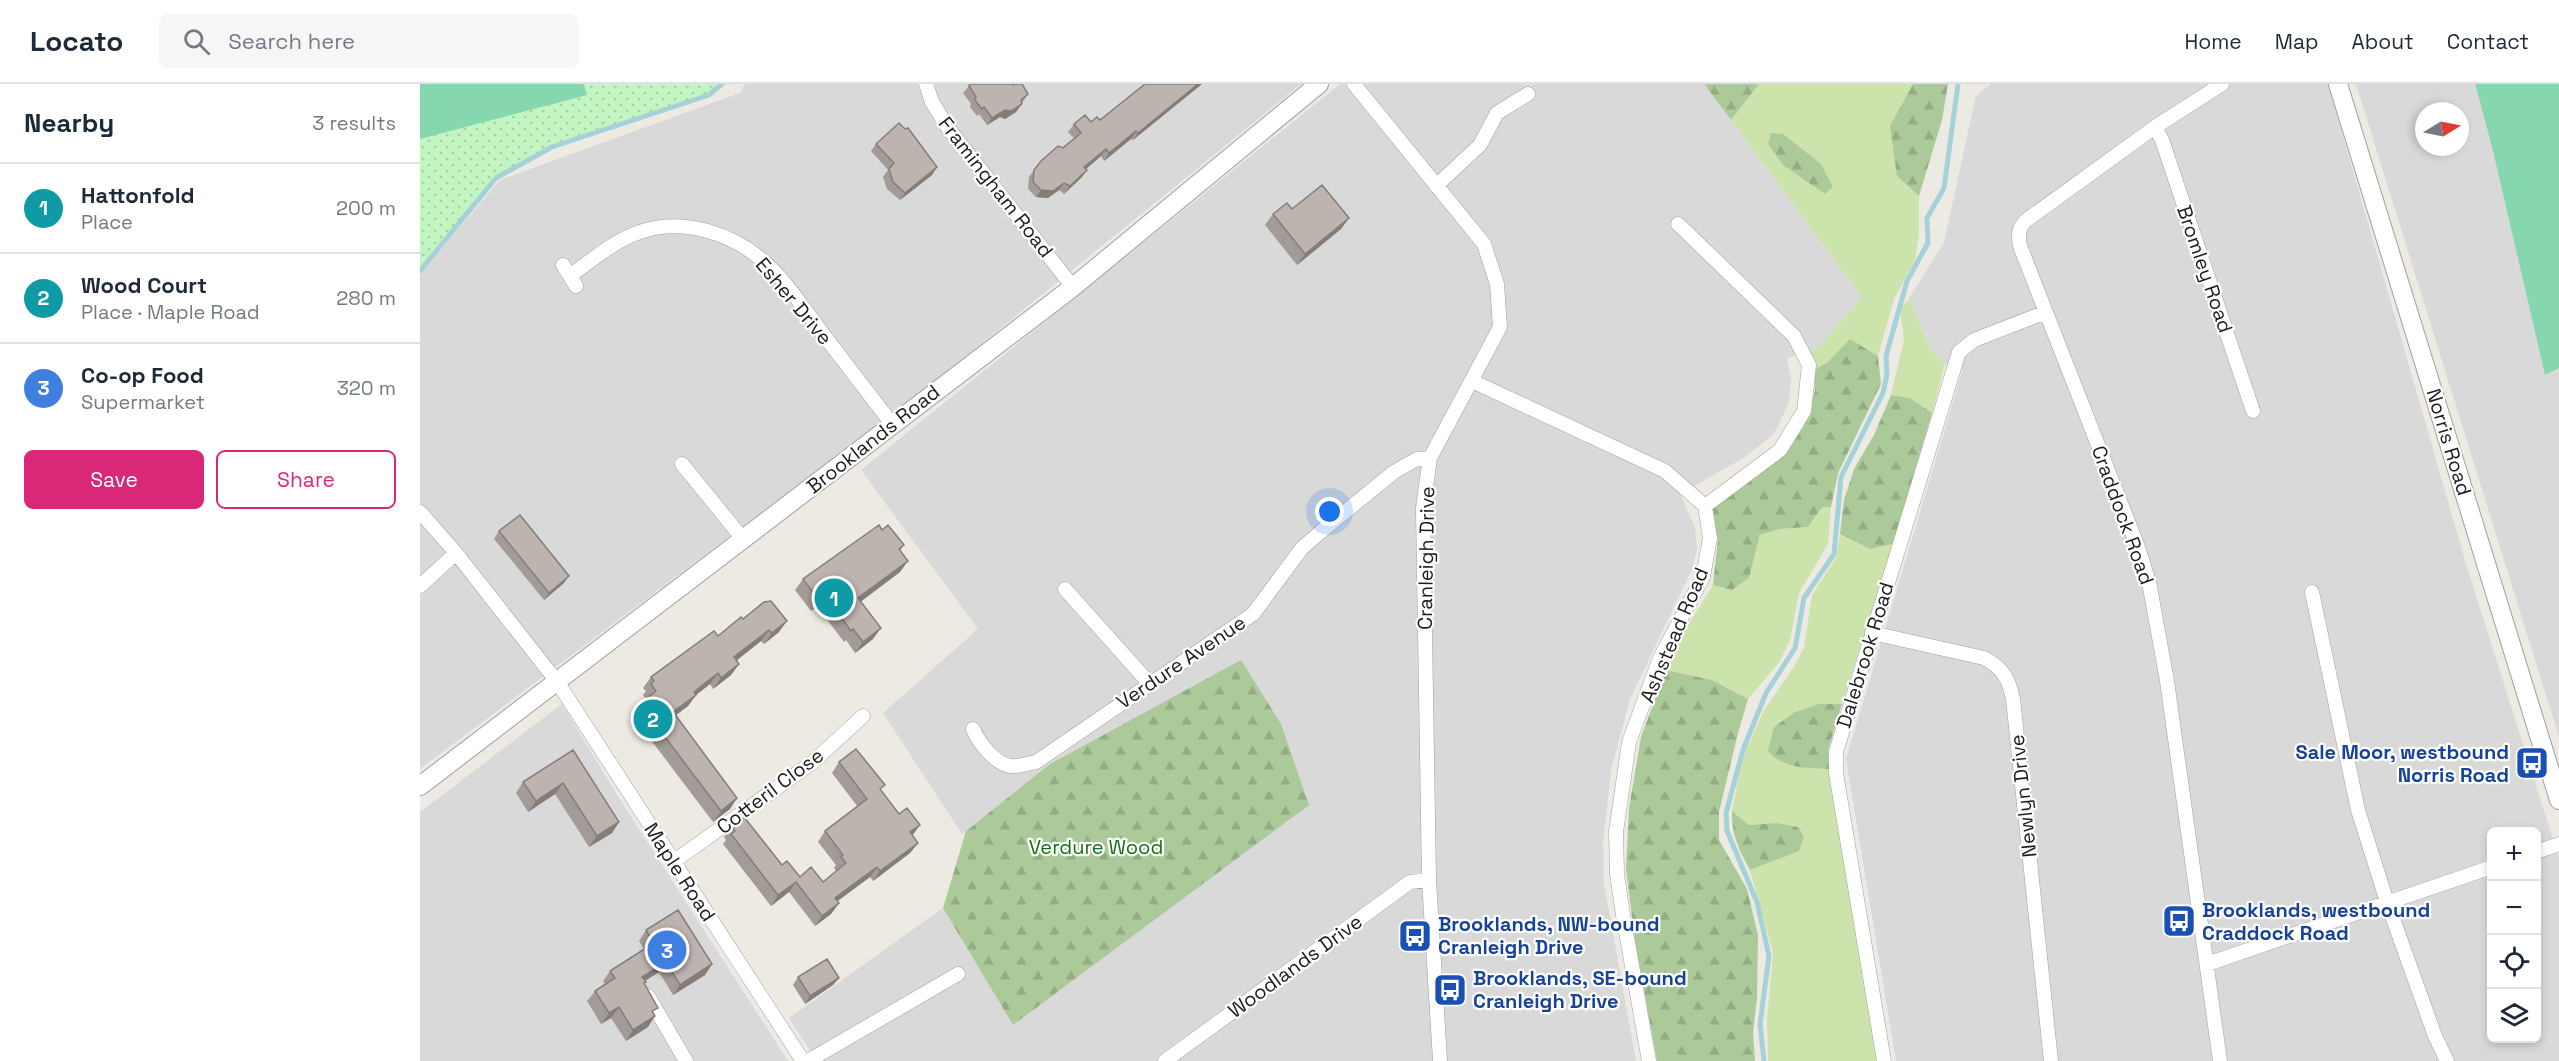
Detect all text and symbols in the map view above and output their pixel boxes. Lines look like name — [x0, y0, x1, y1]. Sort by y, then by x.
search box — [159, 14, 579, 68]
text: Locato — [30, 23, 123, 59]
icon: search — [180, 25, 213, 58]
text: Search here — [228, 27, 355, 55]
text: Home — [2184, 28, 2242, 55]
text: Map — [2275, 28, 2319, 55]
text: About — [2352, 28, 2414, 55]
text: Contact — [2447, 28, 2529, 55]
north arrow — [2415, 102, 2469, 156]
text: Nearby — [24, 106, 114, 140]
text: 3 results — [312, 110, 396, 136]
street label: Framingham Road — [933, 111, 1059, 263]
text: Hattonfold — [81, 181, 195, 209]
text: 1 — [39, 195, 48, 221]
text: 200 m — [336, 195, 396, 221]
street label: Bromley Road — [2171, 202, 2239, 336]
text: Place — [81, 209, 133, 235]
street label: Esher Drive — [750, 252, 838, 350]
text: Wood Court — [81, 271, 207, 299]
text: 2 — [38, 285, 49, 311]
text: 280 m — [336, 285, 396, 311]
text: Place · Maple Road — [81, 299, 260, 325]
text: Co-op Food — [81, 361, 204, 389]
text: 3 — [37, 375, 50, 401]
text: 320 m — [337, 375, 396, 401]
street label: Brooklands Road — [801, 379, 945, 499]
street label: Norris Road — [2420, 385, 2478, 499]
text: Supermarket — [81, 389, 205, 415]
street label: Craddock Road — [2086, 442, 2160, 588]
button: Save — [24, 450, 204, 509]
button: Share — [216, 450, 396, 509]
street label: Cranleigh Drive — [1412, 486, 1440, 630]
your location — [1315, 497, 1344, 526]
street label: Ashstead Road — [1634, 563, 1714, 707]
pin: 1 — [814, 576, 854, 620]
street label: Dalebrook Road — [1830, 579, 1900, 731]
street label: Verdure Avenue — [1111, 609, 1251, 715]
pin: 2 — [634, 696, 672, 742]
street label: Newlyn Drive — [2004, 733, 2042, 859]
place label: Sale Moor, westbound Norris Road — [2296, 739, 2509, 788]
street label: Cotteril Close — [711, 742, 829, 840]
bus stop icon: Sale Moor, westbound Norris Road — [2514, 745, 2550, 781]
street label: Maple Road — [638, 818, 722, 926]
map controls — [2487, 827, 2541, 1043]
button: + — [2487, 827, 2541, 881]
park label: Verdure Wood — [1029, 834, 1163, 860]
button: − — [2487, 881, 2541, 935]
place label: Brooklands, westbound Craddock Road — [2202, 897, 2430, 946]
bus stop icon: Brooklands, westbound Craddock Road — [2161, 903, 2197, 939]
street label: Woodlands Drive — [1223, 908, 1367, 1024]
place label: Brooklands, NW-bound Cranleigh Drive — [1438, 911, 1660, 960]
bus stop icon: Brooklands, NW-bound Cranleigh Drive — [1397, 918, 1433, 954]
pin: 3 — [648, 928, 686, 972]
button: locate — [2487, 935, 2541, 989]
place label: Brooklands, SE-bound Cranleigh Drive — [1473, 965, 1687, 1014]
bus stop icon: Brooklands, SE-bound Cranleigh Drive — [1432, 972, 1468, 1008]
button: layers — [2487, 989, 2541, 1043]

